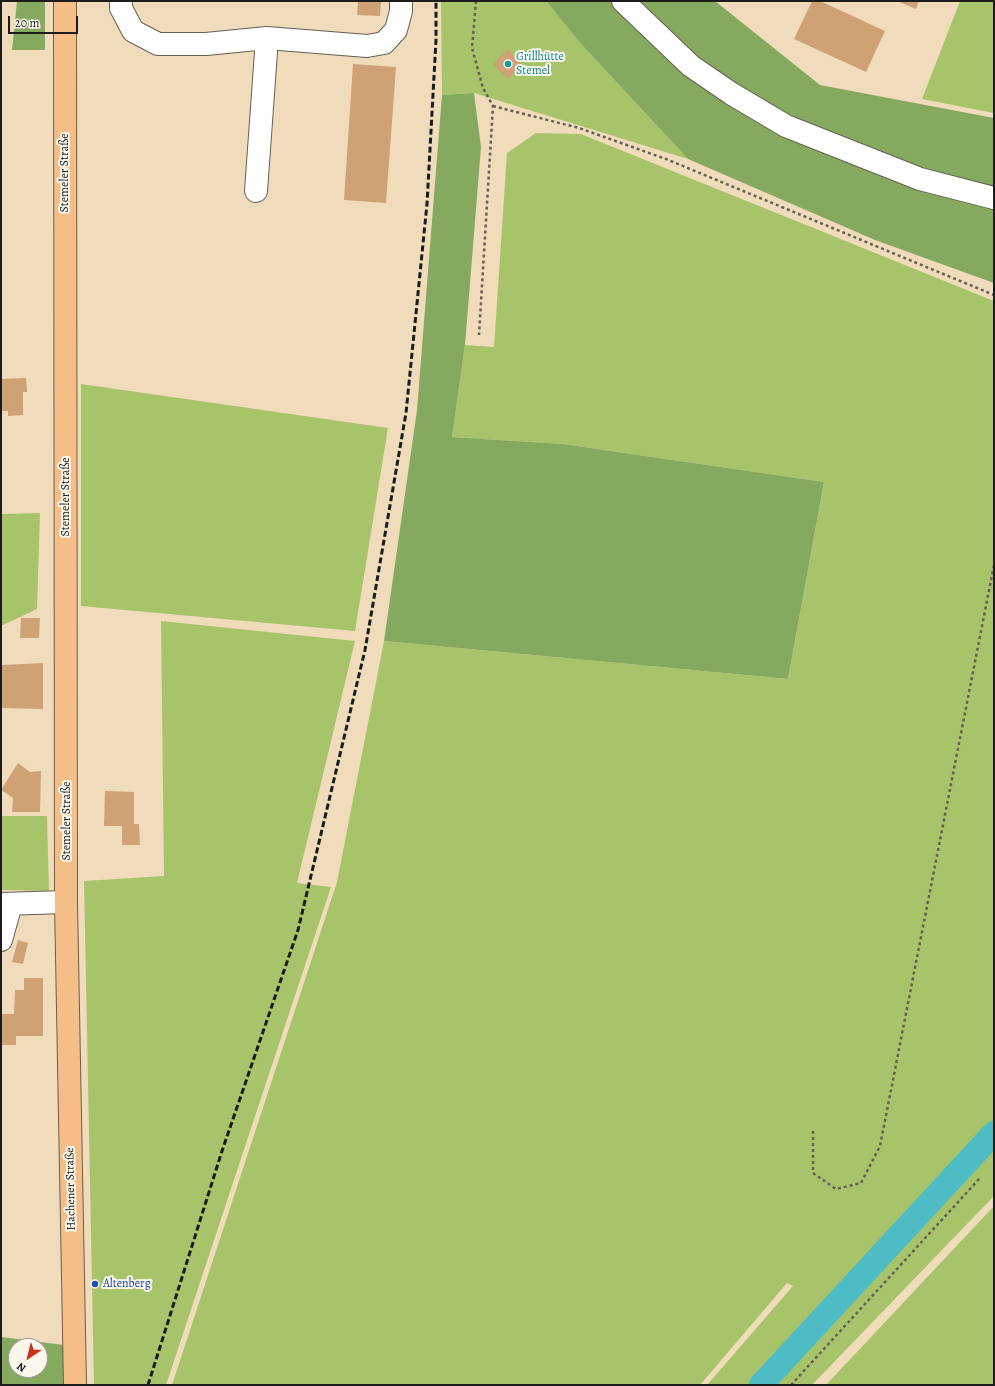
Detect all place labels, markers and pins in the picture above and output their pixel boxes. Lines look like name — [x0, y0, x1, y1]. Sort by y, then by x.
place label: Grillhütte Stemel — [516, 50, 564, 78]
marker: Grillhütte Stemel — [503, 59, 513, 69]
place label: Altenberg — [103, 1277, 151, 1291]
marker: Altenberg — [90, 1279, 100, 1289]

